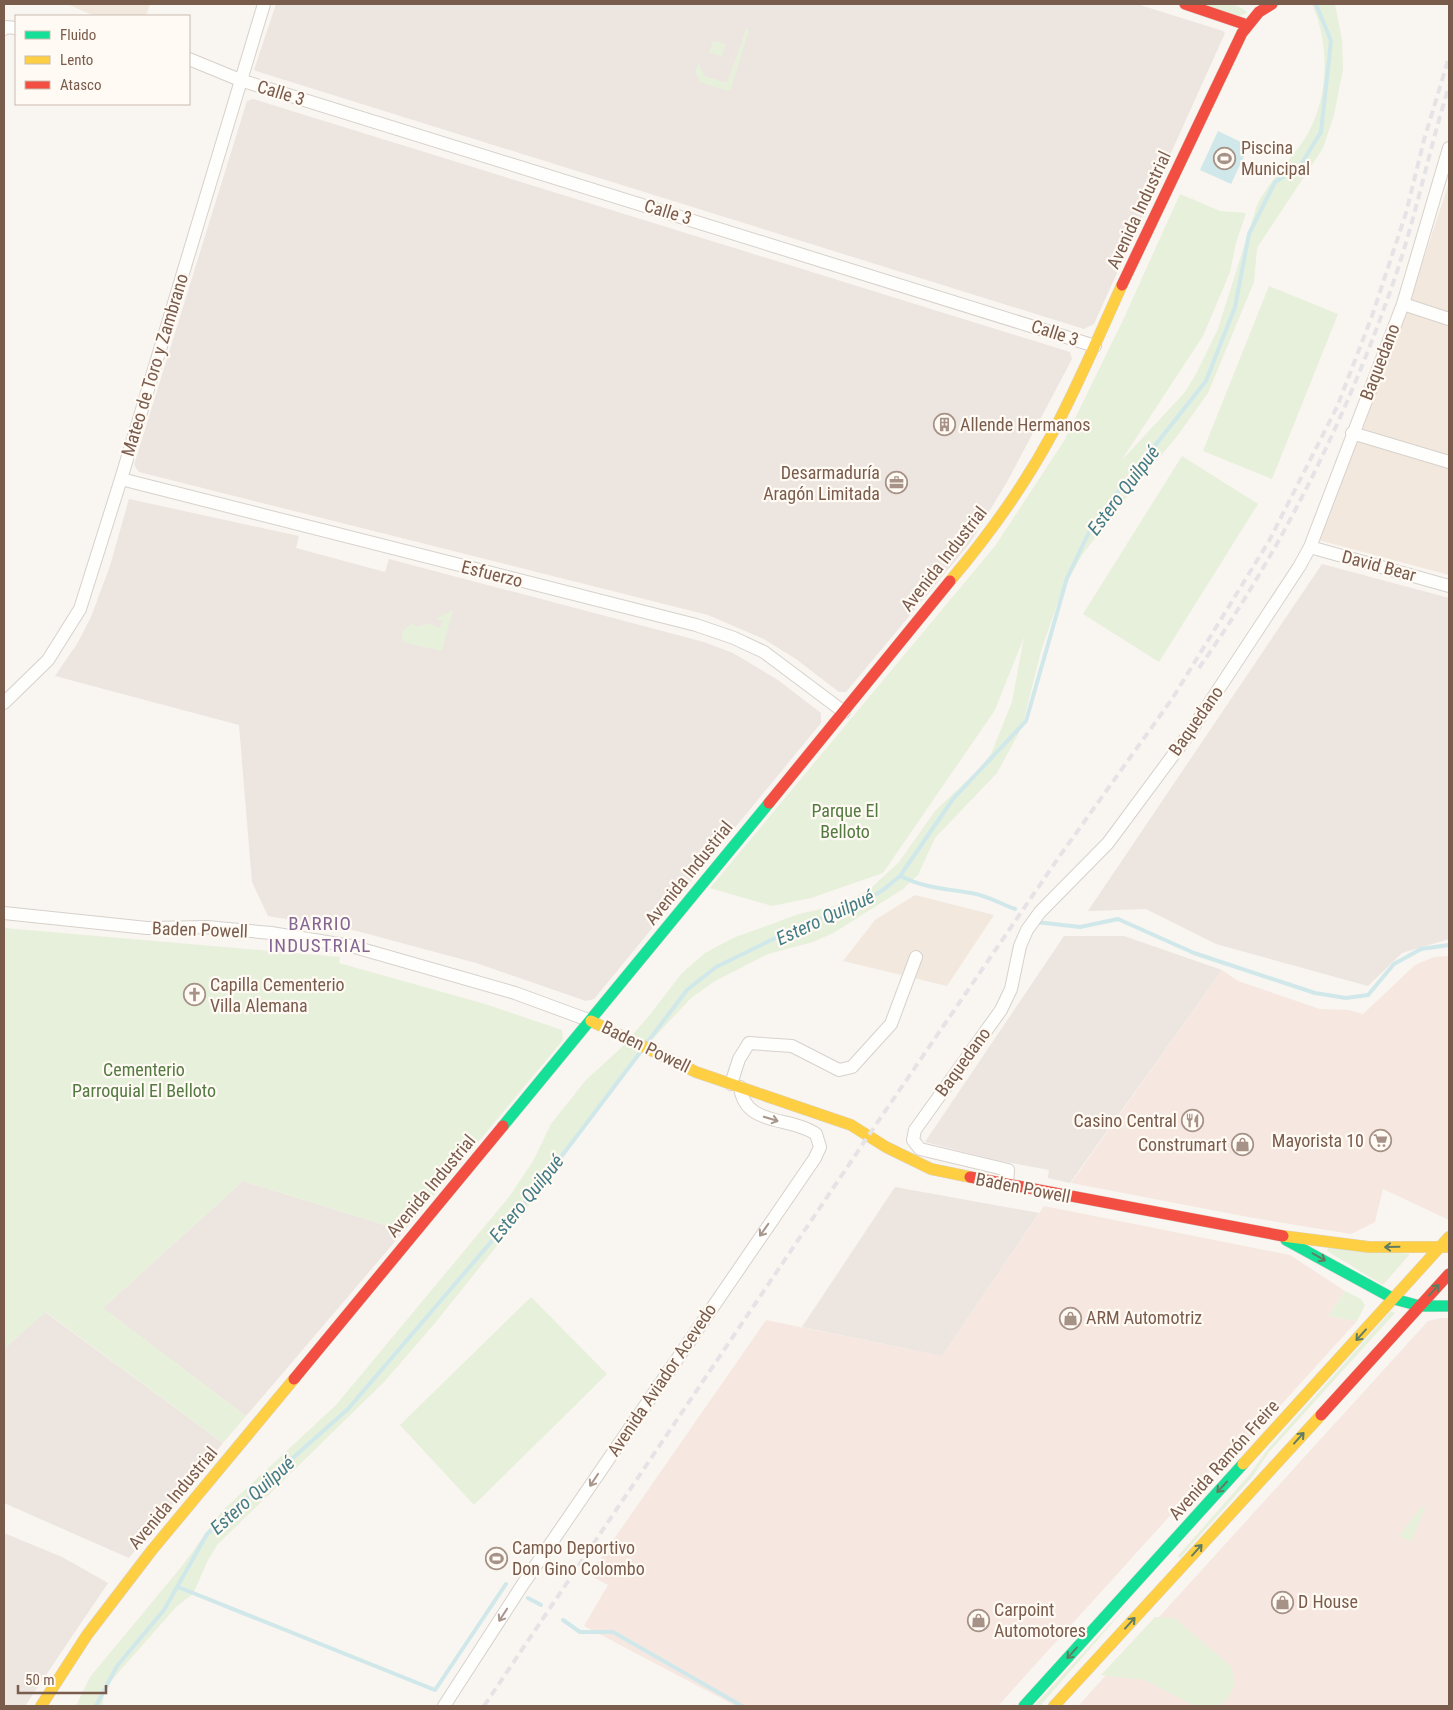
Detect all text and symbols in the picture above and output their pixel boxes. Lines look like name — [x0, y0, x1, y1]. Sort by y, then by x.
legend — [15, 15, 190, 105]
text: Fluido — [60, 26, 96, 44]
text: Lento — [60, 51, 93, 69]
street label: Calle 3 — [255, 75, 307, 110]
text: Atasco — [60, 76, 101, 94]
place label: Piscina Municipal — [1241, 137, 1310, 179]
sports icon: Piscina Municipal — [1213, 146, 1237, 170]
street label: Avenida Industrial — [1102, 148, 1175, 272]
street label: Calle 3 — [642, 194, 694, 229]
street label: Mateo de Toro y Zambrano — [117, 271, 192, 459]
street label: Calle 3 — [1029, 315, 1081, 350]
street label: Baquedano — [1355, 321, 1404, 403]
building icon: Allende Hermanos — [932, 413, 956, 437]
place label: Allende Hermanos — [960, 414, 1091, 435]
water label: Estero Quilpué — [1082, 441, 1165, 539]
place label: Desarmaduría Aragón Limitada — [763, 462, 880, 504]
office icon: Desarmaduría Aragón Limitada — [884, 471, 908, 495]
street label: Avenida Industrial — [896, 502, 991, 615]
street label: David Bear — [1340, 546, 1419, 586]
street label: Esfuerzo — [459, 556, 525, 591]
street label: Baquedano — [1164, 682, 1227, 759]
park label: Parque El Belloto — [811, 800, 879, 842]
street label: Avenida Industrial — [640, 817, 737, 929]
water label: Estero Quilpué — [772, 885, 878, 950]
district label: BARRIO INDUSTRIAL — [269, 912, 371, 957]
street label: Baden Powell — [152, 917, 248, 942]
place label: Capilla Cementerio Villa Alemana — [210, 974, 345, 1016]
church icon: Capilla Cementerio Villa Alemana — [182, 983, 206, 1007]
street label: Baden Powell — [598, 1016, 694, 1077]
street label: Baquedano — [931, 1023, 995, 1100]
park label: Cementerio Parroquial El Belloto — [72, 1059, 216, 1101]
restaurant icon: Casino Central — [1181, 1109, 1205, 1133]
place label: Casino Central — [1073, 1110, 1177, 1131]
one-way arrow — [762, 1115, 778, 1125]
supermarket icon: Mayorista 10 — [1368, 1129, 1392, 1153]
street label: Avenida Industrial — [382, 1130, 480, 1241]
place label: Mayorista 10 — [1272, 1130, 1364, 1151]
shop icon: Construmart — [1231, 1133, 1255, 1157]
place label: Construmart — [1138, 1134, 1227, 1155]
water label: Estero Quilpué — [484, 1150, 569, 1247]
street label: Baden Powell — [974, 1168, 1072, 1207]
one-way arrow — [759, 1223, 769, 1237]
one-way arrow — [1385, 1242, 1401, 1252]
one-way arrow — [1311, 1252, 1325, 1262]
one-way arrow — [1428, 1284, 1440, 1297]
street label: Avenida Aviador Acevedo — [603, 1299, 720, 1460]
shop icon: ARM Automotriz — [1058, 1306, 1082, 1330]
place label: ARM Automotriz — [1086, 1307, 1202, 1328]
one-way arrow — [1355, 1328, 1367, 1341]
street label: Avenida Ramón Freire — [1164, 1395, 1283, 1524]
one-way arrow — [1293, 1432, 1305, 1445]
street label: Avenida Industrial — [124, 1442, 222, 1553]
water label: Estero Quilpué — [205, 1451, 300, 1539]
one-way arrow — [589, 1473, 599, 1487]
one-way arrow — [1216, 1481, 1228, 1494]
place label: Campo Deportivo Don Gino Colombo — [512, 1537, 645, 1579]
one-way arrow — [1191, 1544, 1203, 1557]
sports icon: Campo Deportivo Don Gino Colombo — [484, 1546, 508, 1570]
shop icon: D House — [1270, 1590, 1294, 1614]
place label: D House — [1298, 1591, 1358, 1612]
place label: Carpoint Automotores — [994, 1599, 1086, 1641]
one-way arrow — [498, 1608, 508, 1622]
shop icon: Carpoint Automotores — [966, 1608, 990, 1632]
one-way arrow — [1124, 1617, 1136, 1629]
one-way arrow — [1066, 1647, 1078, 1660]
scale bar — [18, 1662, 105, 1694]
text: 50 m — [25, 1671, 55, 1689]

